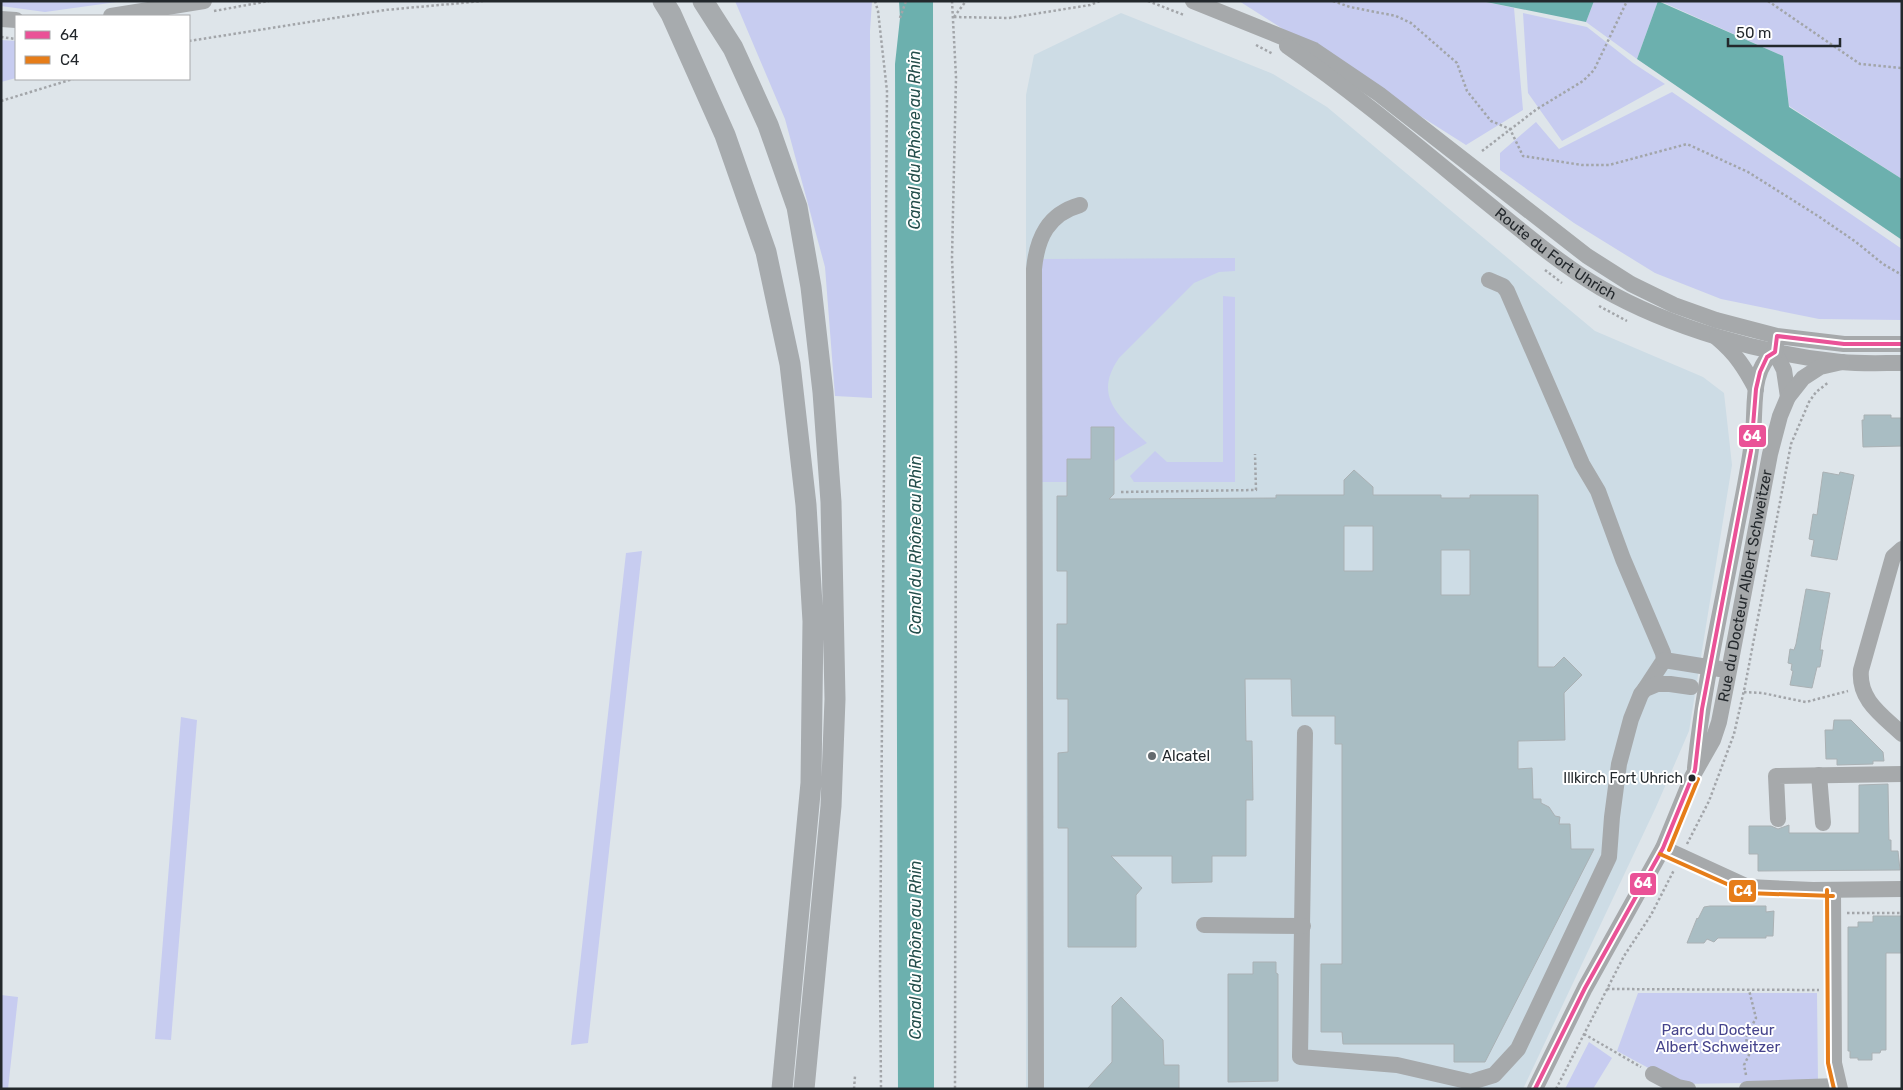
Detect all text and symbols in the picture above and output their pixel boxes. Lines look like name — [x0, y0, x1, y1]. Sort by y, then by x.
legend — [15, 15, 190, 80]
scale bar — [1728, 15, 1840, 47]
text: 50 m — [1736, 24, 1771, 42]
text: 64 — [60, 26, 78, 44]
text: C4 — [60, 51, 79, 69]
water label: Canal du Rhône au Rhin — [905, 51, 924, 229]
street label: Route du Fort Uhrich — [1491, 204, 1619, 304]
line badge: 64 — [1738, 424, 1767, 448]
text: 64 — [1743, 428, 1762, 445]
water label: Canal du Rhône au Rhin — [906, 456, 925, 634]
street label: Rue du Docteur Albert Schweitzer — [1714, 468, 1776, 703]
place label: Alcatel — [1162, 747, 1210, 765]
marker: Alcatel — [1146, 750, 1158, 762]
place label: Illkirch Fort Uhrich — [1563, 770, 1683, 787]
marker: Illkirch Fort Uhrich — [1687, 773, 1697, 783]
water label: Canal du Rhône au Rhin — [906, 861, 925, 1039]
line badge: 64 — [1629, 872, 1657, 896]
text: 64 — [1634, 875, 1653, 892]
line badge: C4 — [1728, 879, 1757, 903]
text: C4 — [1733, 883, 1753, 900]
park label: Parc du Docteur Albert Schweitzer — [1656, 1021, 1780, 1056]

